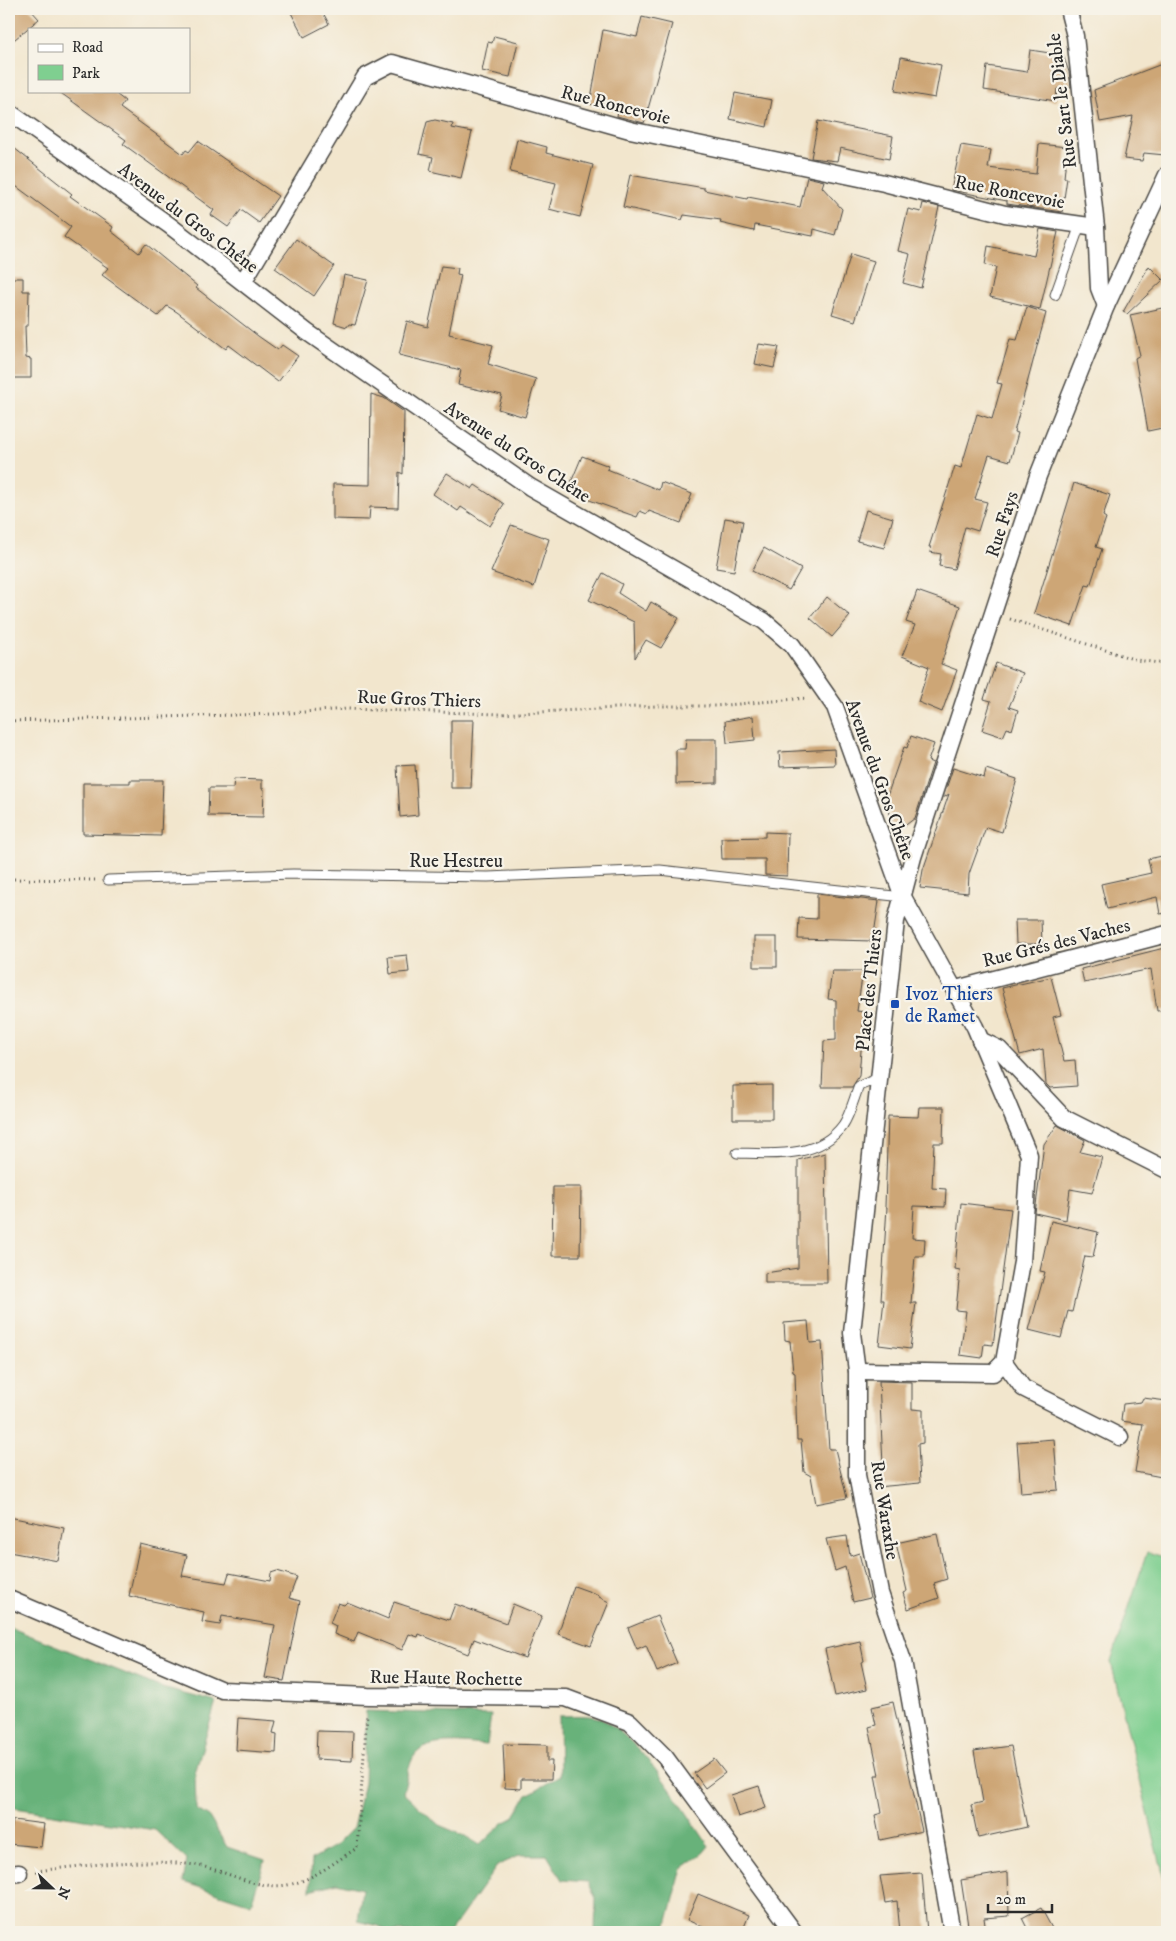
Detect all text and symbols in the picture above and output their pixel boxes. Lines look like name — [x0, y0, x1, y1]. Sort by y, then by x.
legend — [28, 28, 190, 92]
street label: Rue Sart le Diable — [1043, 32, 1082, 170]
text: Road — [72, 38, 104, 57]
text: Park — [72, 64, 101, 83]
street label: Rue Roncevoie — [559, 81, 673, 130]
street label: Avenue du Gros Chêne — [113, 158, 263, 279]
street label: Rue Roncevoie — [953, 171, 1067, 214]
street label: Avenue du Gros Chêne — [440, 396, 595, 508]
street label: Rue Fays — [981, 488, 1024, 560]
street label: Rue Gros Thiers — [356, 686, 481, 713]
street label: Avenue du Gros Chêne — [840, 696, 919, 863]
street label: Rue Hestreu — [409, 850, 503, 873]
street label: Rue Grés des Vaches — [980, 914, 1133, 973]
street label: Place des Thiers — [852, 928, 887, 1053]
place label: Ivoz Thiers de Ramet — [905, 983, 993, 1028]
marker: Ivoz Thiers de Ramet — [889, 998, 901, 1010]
street label: Rue Waraxhe — [865, 1459, 904, 1562]
street label: Rue Haute Rochette — [369, 1666, 523, 1691]
north arrow — [28, 1864, 78, 1914]
scale bar — [988, 1881, 1052, 1913]
text: N — [52, 1884, 74, 1902]
text: 20 m — [996, 1890, 1026, 1909]

